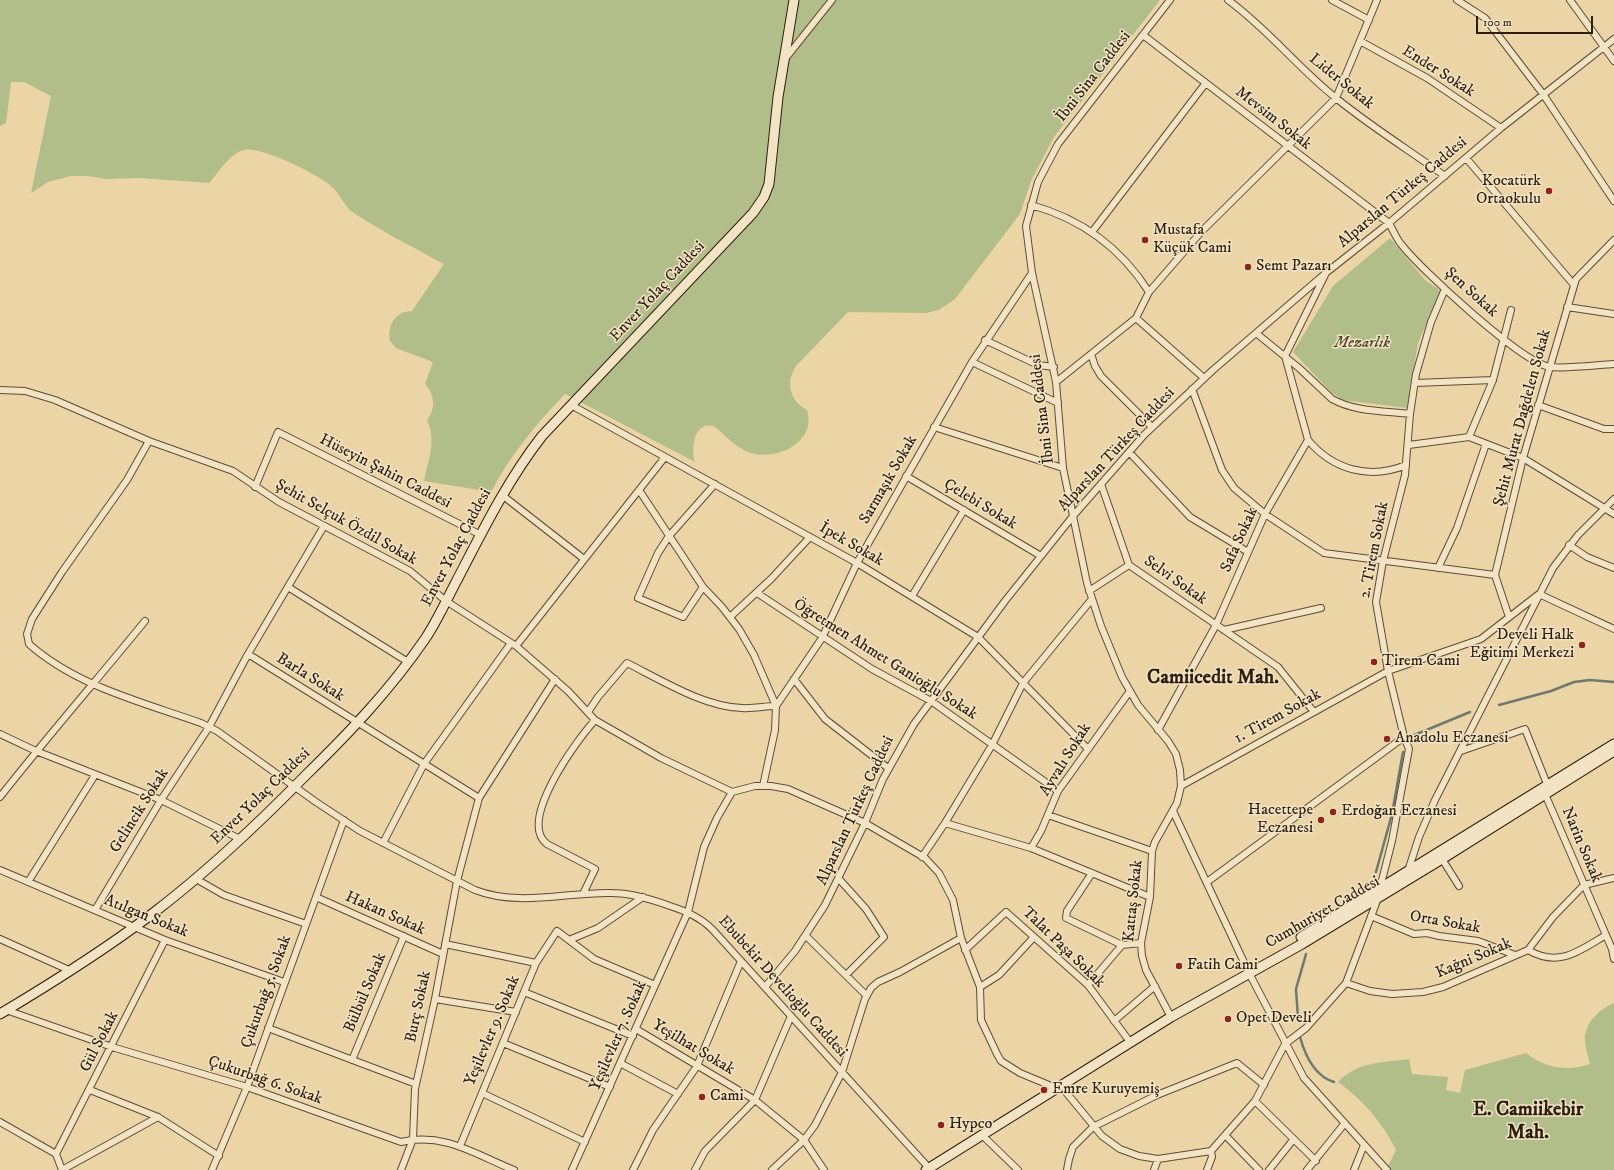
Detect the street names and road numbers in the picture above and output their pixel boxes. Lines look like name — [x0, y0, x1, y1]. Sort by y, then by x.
street label: İbni Sina Caddesi — [1052, 28, 1136, 126]
street label: Ender Sokak — [1398, 42, 1478, 102]
street label: Lider Sokak — [1304, 50, 1378, 114]
street label: Mevsim Sokak — [1231, 83, 1315, 155]
street label: Alparslan Türkeş Caddesi — [1335, 133, 1471, 253]
street label: Enver Yolaç Caddesi — [606, 238, 710, 346]
street label: Şen Sokak — [1440, 264, 1502, 322]
street label: Şehit Murat Dağdelen Sokak — [1490, 327, 1556, 509]
street label: İbni Sina Caddesi — [1027, 353, 1059, 465]
street label: Alparslan Türkeş Caddesi — [1055, 384, 1179, 516]
street label: Hüseyin Şahin Caddesi — [316, 430, 454, 514]
street label: Sarmaşık Sokak — [856, 432, 922, 528]
street label: Şehit Selçuk Özdil Sokak — [272, 476, 420, 570]
street label: Çelebi Sokak — [940, 476, 1020, 534]
street label: Enver Yolaç Caddesi — [418, 486, 496, 610]
street label: 2. Tirem Sokak — [1356, 500, 1394, 600]
street label: Safa Sokak — [1217, 504, 1263, 576]
street label: İpek Sokak — [815, 519, 887, 571]
street label: Selvi Sokak — [1140, 552, 1210, 610]
street label: Öğretmen Ahmet Ganioğlu Sokak — [789, 595, 981, 725]
street label: Barla Sokak — [272, 650, 348, 706]
street label: 1. Tirem Sokak — [1231, 685, 1325, 749]
street label: Ayvalı Sokak — [1036, 720, 1096, 800]
street label: Alparslan Türkeş Caddesi — [813, 733, 899, 889]
street label: Enver Yolaç Caddesi — [207, 745, 315, 849]
street label: Gelincik Sokak — [106, 765, 174, 857]
street label: Narin Sokak — [1556, 804, 1606, 886]
street label: Kattaş Sokak — [1120, 859, 1148, 943]
street label: Cumhuriyet Caddesi — [1262, 872, 1384, 954]
street label: Hakan Sokak — [342, 888, 428, 940]
street label: Atılgan Sokak — [101, 891, 191, 943]
street label: Talat Paşa Sokak — [1017, 904, 1109, 992]
street label: Orta Sokak — [1408, 907, 1482, 939]
street label: Ebubekir Develioğlu Caddesi — [713, 912, 851, 1062]
street label: Çukurbağ 5. Sokak — [238, 933, 296, 1051]
street label: Kağni Sokak — [1433, 934, 1515, 984]
street label: Bülbül Sokak — [341, 950, 391, 1036]
street label: Burç Sokak — [402, 969, 436, 1045]
street label: Yeşilevler 9. Sokak — [461, 973, 525, 1089]
street label: Yeşilevler 7. Sokak — [586, 978, 652, 1094]
street label: Gül Sokak — [76, 1008, 124, 1076]
street label: Yeşilhat Sokak — [648, 1016, 738, 1080]
street label: Çukurbağ 6. Sokak — [205, 1052, 325, 1110]

